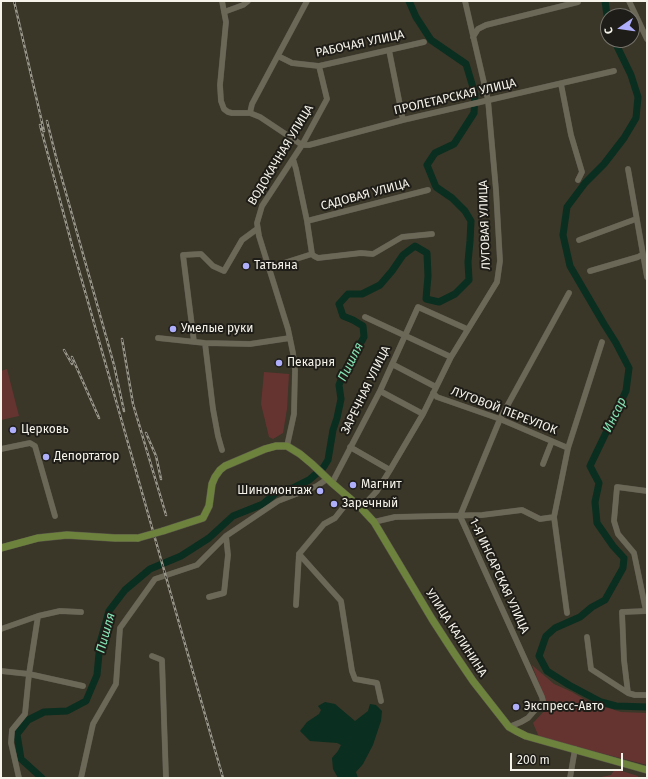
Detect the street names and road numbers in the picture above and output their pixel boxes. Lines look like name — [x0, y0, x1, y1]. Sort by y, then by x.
street label: РАБОЧАЯ УЛИЦА — [314, 28, 406, 60]
street label: ПРОЛЕТАРСКАЯ УЛИЦА — [392, 76, 518, 118]
street label: ВОДОКАЧНАЯ УЛИЦА — [245, 102, 317, 208]
street label: САДОВАЯ УЛИЦА — [319, 176, 411, 214]
street label: ЛУГОВАЯ УЛИЦА — [476, 180, 494, 270]
street label: ЗАРЕЧНАЯ УЛИЦА — [338, 343, 394, 437]
street label: ЛУГОВОЙ ПЕРЕУЛОК — [449, 384, 559, 438]
street label: 1-Я ИНСАРСКАЯ УЛИЦА — [466, 516, 532, 636]
street label: УЛИЦА КАЛИНИНА — [422, 586, 490, 680]

